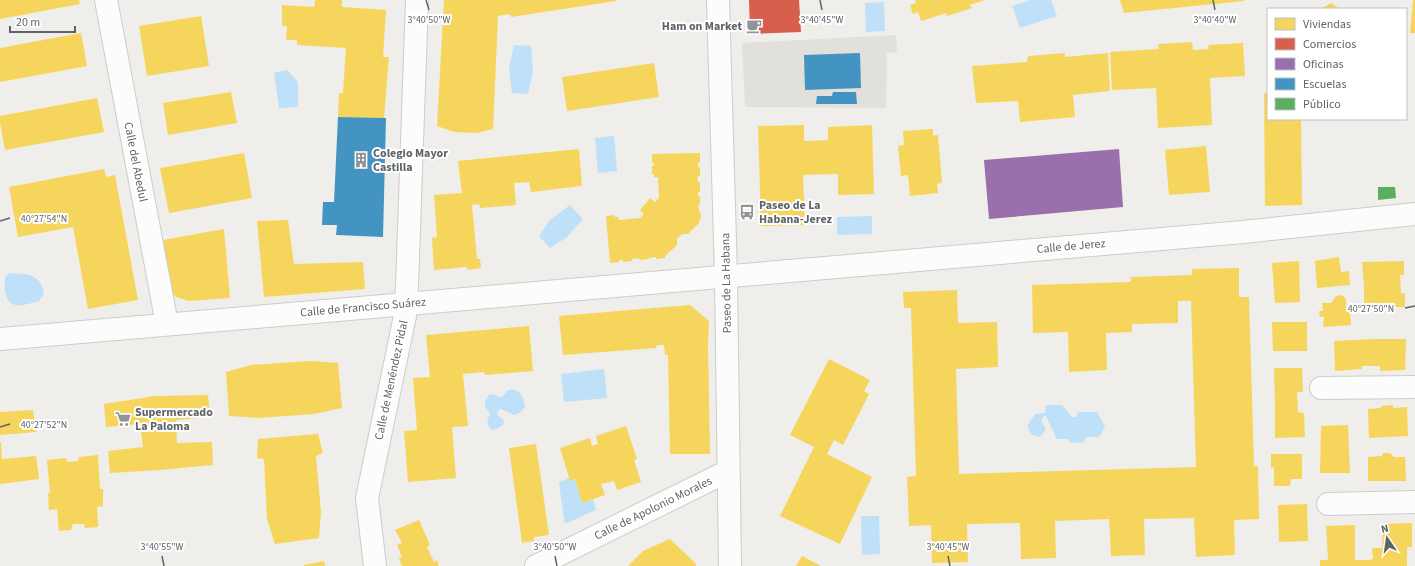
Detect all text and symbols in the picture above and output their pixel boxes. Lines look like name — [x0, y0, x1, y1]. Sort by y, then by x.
scale bar — [10, 8, 75, 34]
legend — [1267, 8, 1407, 120]
text: 3°40'50"W — [408, 13, 451, 27]
text: 3°40'45"W — [801, 13, 844, 27]
text: 3°40'40"W — [1194, 13, 1237, 27]
text: 20 m — [16, 14, 40, 31]
text: Viviendas — [1303, 16, 1351, 33]
cafe icon: Ham on Market — [745, 17, 763, 35]
place label: Ham on Market — [662, 18, 742, 35]
text: Comercios — [1303, 36, 1356, 53]
text: Oficinas — [1303, 56, 1344, 73]
text: Escuelas — [1303, 76, 1346, 93]
text: Público — [1303, 96, 1341, 113]
street label: Calle del Abedul — [119, 121, 152, 203]
place label: Colegio Mayor Castilla — [373, 145, 448, 176]
building icon: Colegio Mayor Castilla — [352, 151, 370, 169]
place label: Paseo de La Habana-Jerez — [759, 197, 833, 228]
bus stop icon: Paseo de La Habana-Jerez — [738, 203, 756, 221]
text: 40°27'54"N — [21, 212, 67, 226]
street label: Paseo de La Habana — [717, 233, 736, 333]
street label: Calle de Jerez — [1036, 235, 1106, 258]
street label: Calle de Francisco Suárez — [299, 294, 427, 321]
text: 40°27'50"N — [1348, 302, 1394, 316]
street label: Calle de Menéndez Pidal — [371, 319, 412, 441]
place label: Supermercado La Paloma — [135, 404, 213, 435]
supermarket icon: Supermercado La Paloma — [114, 410, 132, 428]
text: 40°27'52"N — [21, 418, 67, 432]
street label: Calle de Apolonio Morales — [591, 472, 715, 544]
north arrow — [1367, 518, 1407, 558]
text: N — [1380, 521, 1390, 537]
text: 3°40'55"W — [141, 540, 184, 554]
text: 3°40'50"W — [534, 540, 577, 554]
text: 3°40'45"W — [927, 540, 970, 554]

